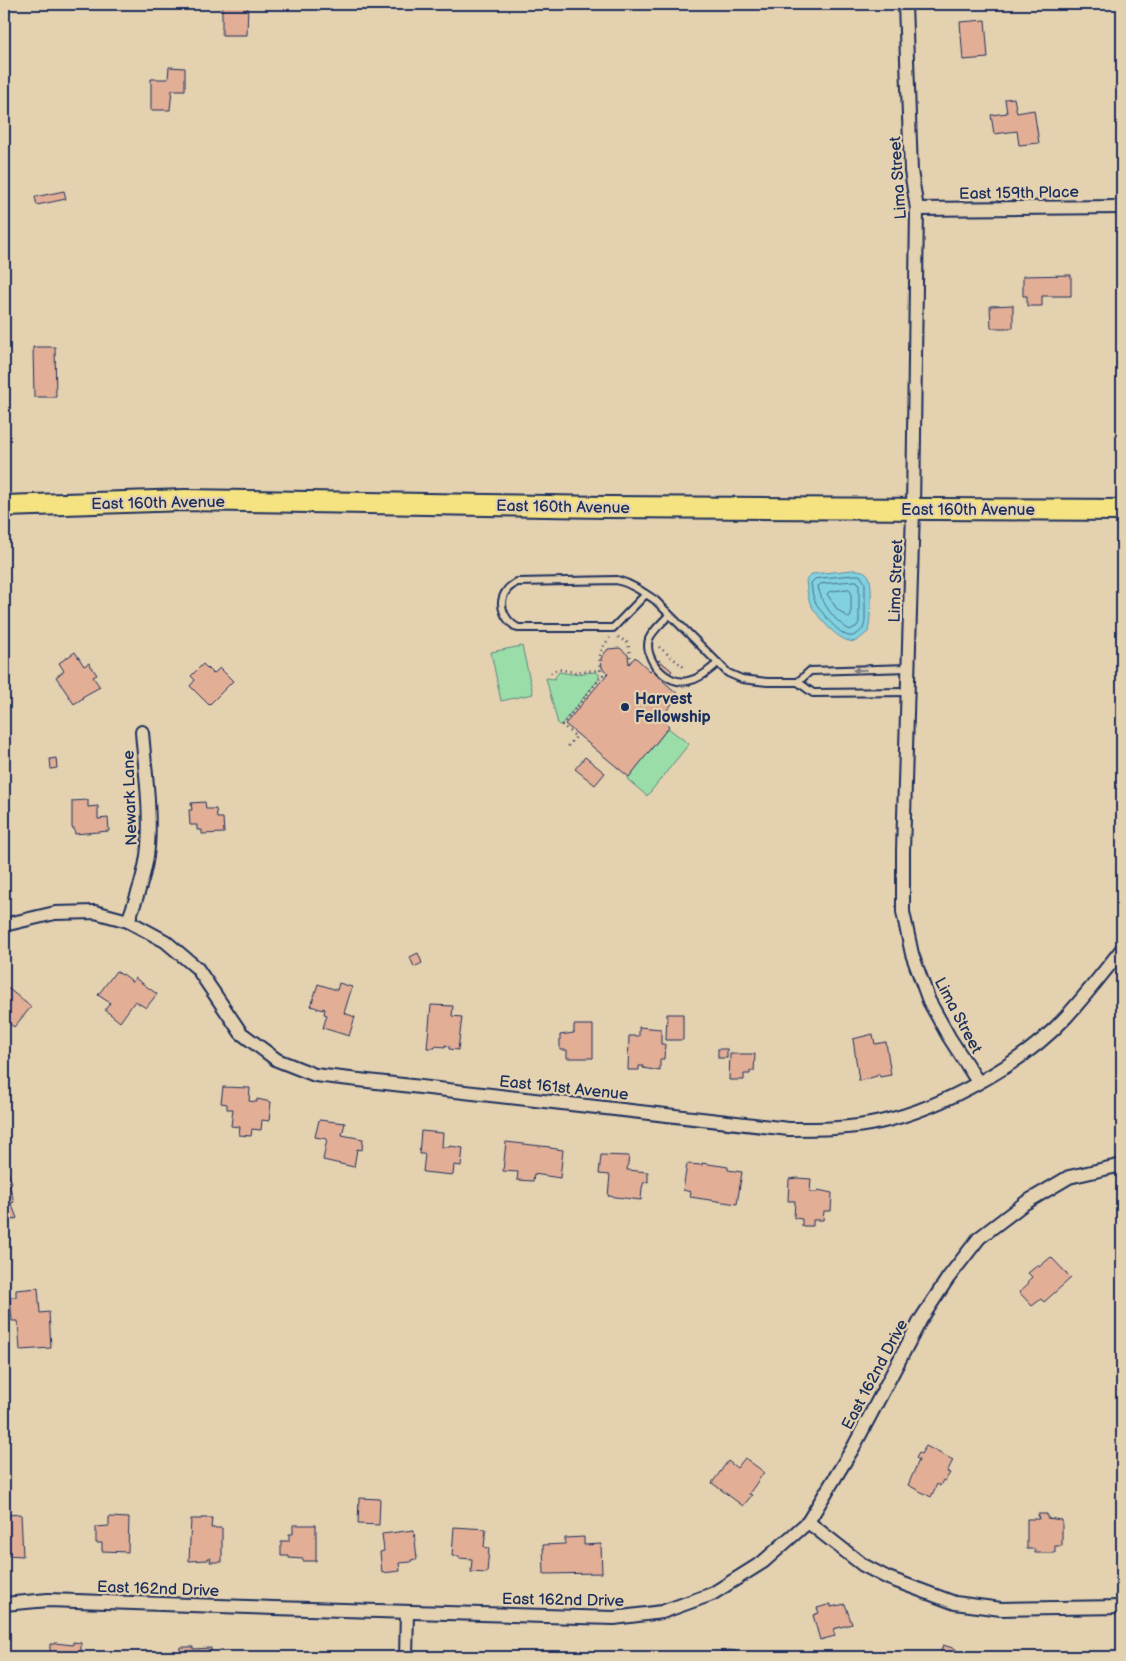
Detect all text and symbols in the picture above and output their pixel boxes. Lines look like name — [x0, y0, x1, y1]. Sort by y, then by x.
street label: Lima Street — [886, 136, 911, 220]
street label: East 159th Place — [959, 183, 1080, 204]
street label: East 160th Avenue — [91, 493, 226, 514]
street label: East 160th Avenue — [496, 497, 631, 518]
street label: East 160th Avenue — [901, 501, 1035, 520]
street label: Lima Street — [886, 539, 907, 623]
one-way arrow — [852, 666, 868, 674]
place label: Harvest Fellowship — [635, 690, 711, 727]
marker: Harvest Fellowship — [619, 701, 631, 713]
street label: Newark Lane — [119, 749, 142, 846]
street label: Lima Street — [930, 975, 986, 1057]
street label: East 161st Avenue — [498, 1072, 630, 1105]
street label: East 162nd Drive — [838, 1316, 913, 1433]
street label: East 162nd Drive — [97, 1578, 220, 1601]
street label: East 162nd Drive — [502, 1590, 625, 1611]

